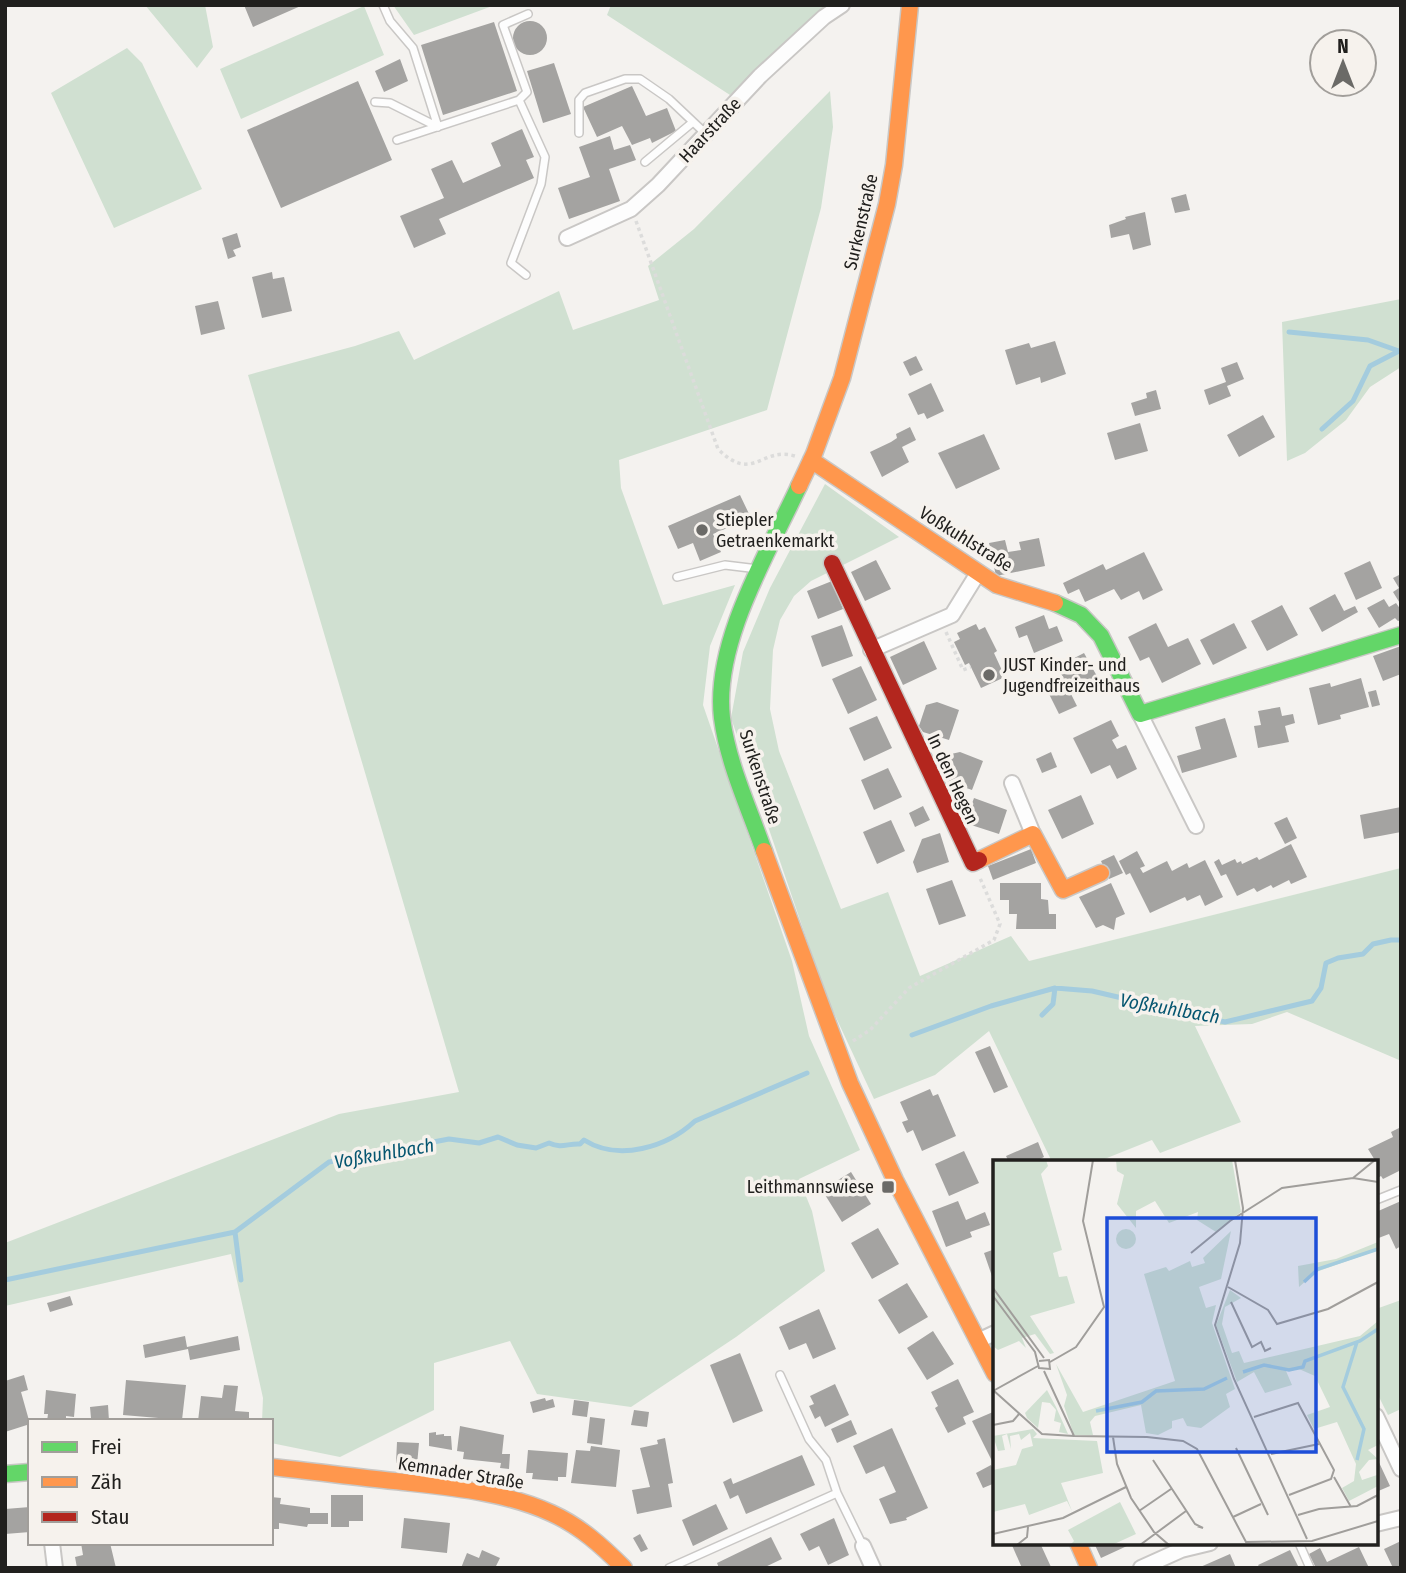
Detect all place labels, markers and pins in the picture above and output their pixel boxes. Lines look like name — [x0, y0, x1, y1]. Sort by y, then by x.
place label: Stiepler Getraenkemarkt — [716, 509, 834, 552]
marker: Stiepler Getraenkemarkt — [694, 522, 710, 538]
place label: JUST Kinder- und Jugendfreizeithaus — [1003, 654, 1140, 697]
marker: JUST Kinder- und Jugendfreizeithaus — [981, 667, 997, 683]
place label: Leithmannswiese — [747, 1176, 874, 1198]
marker: Leithmannswiese — [880, 1179, 896, 1195]

